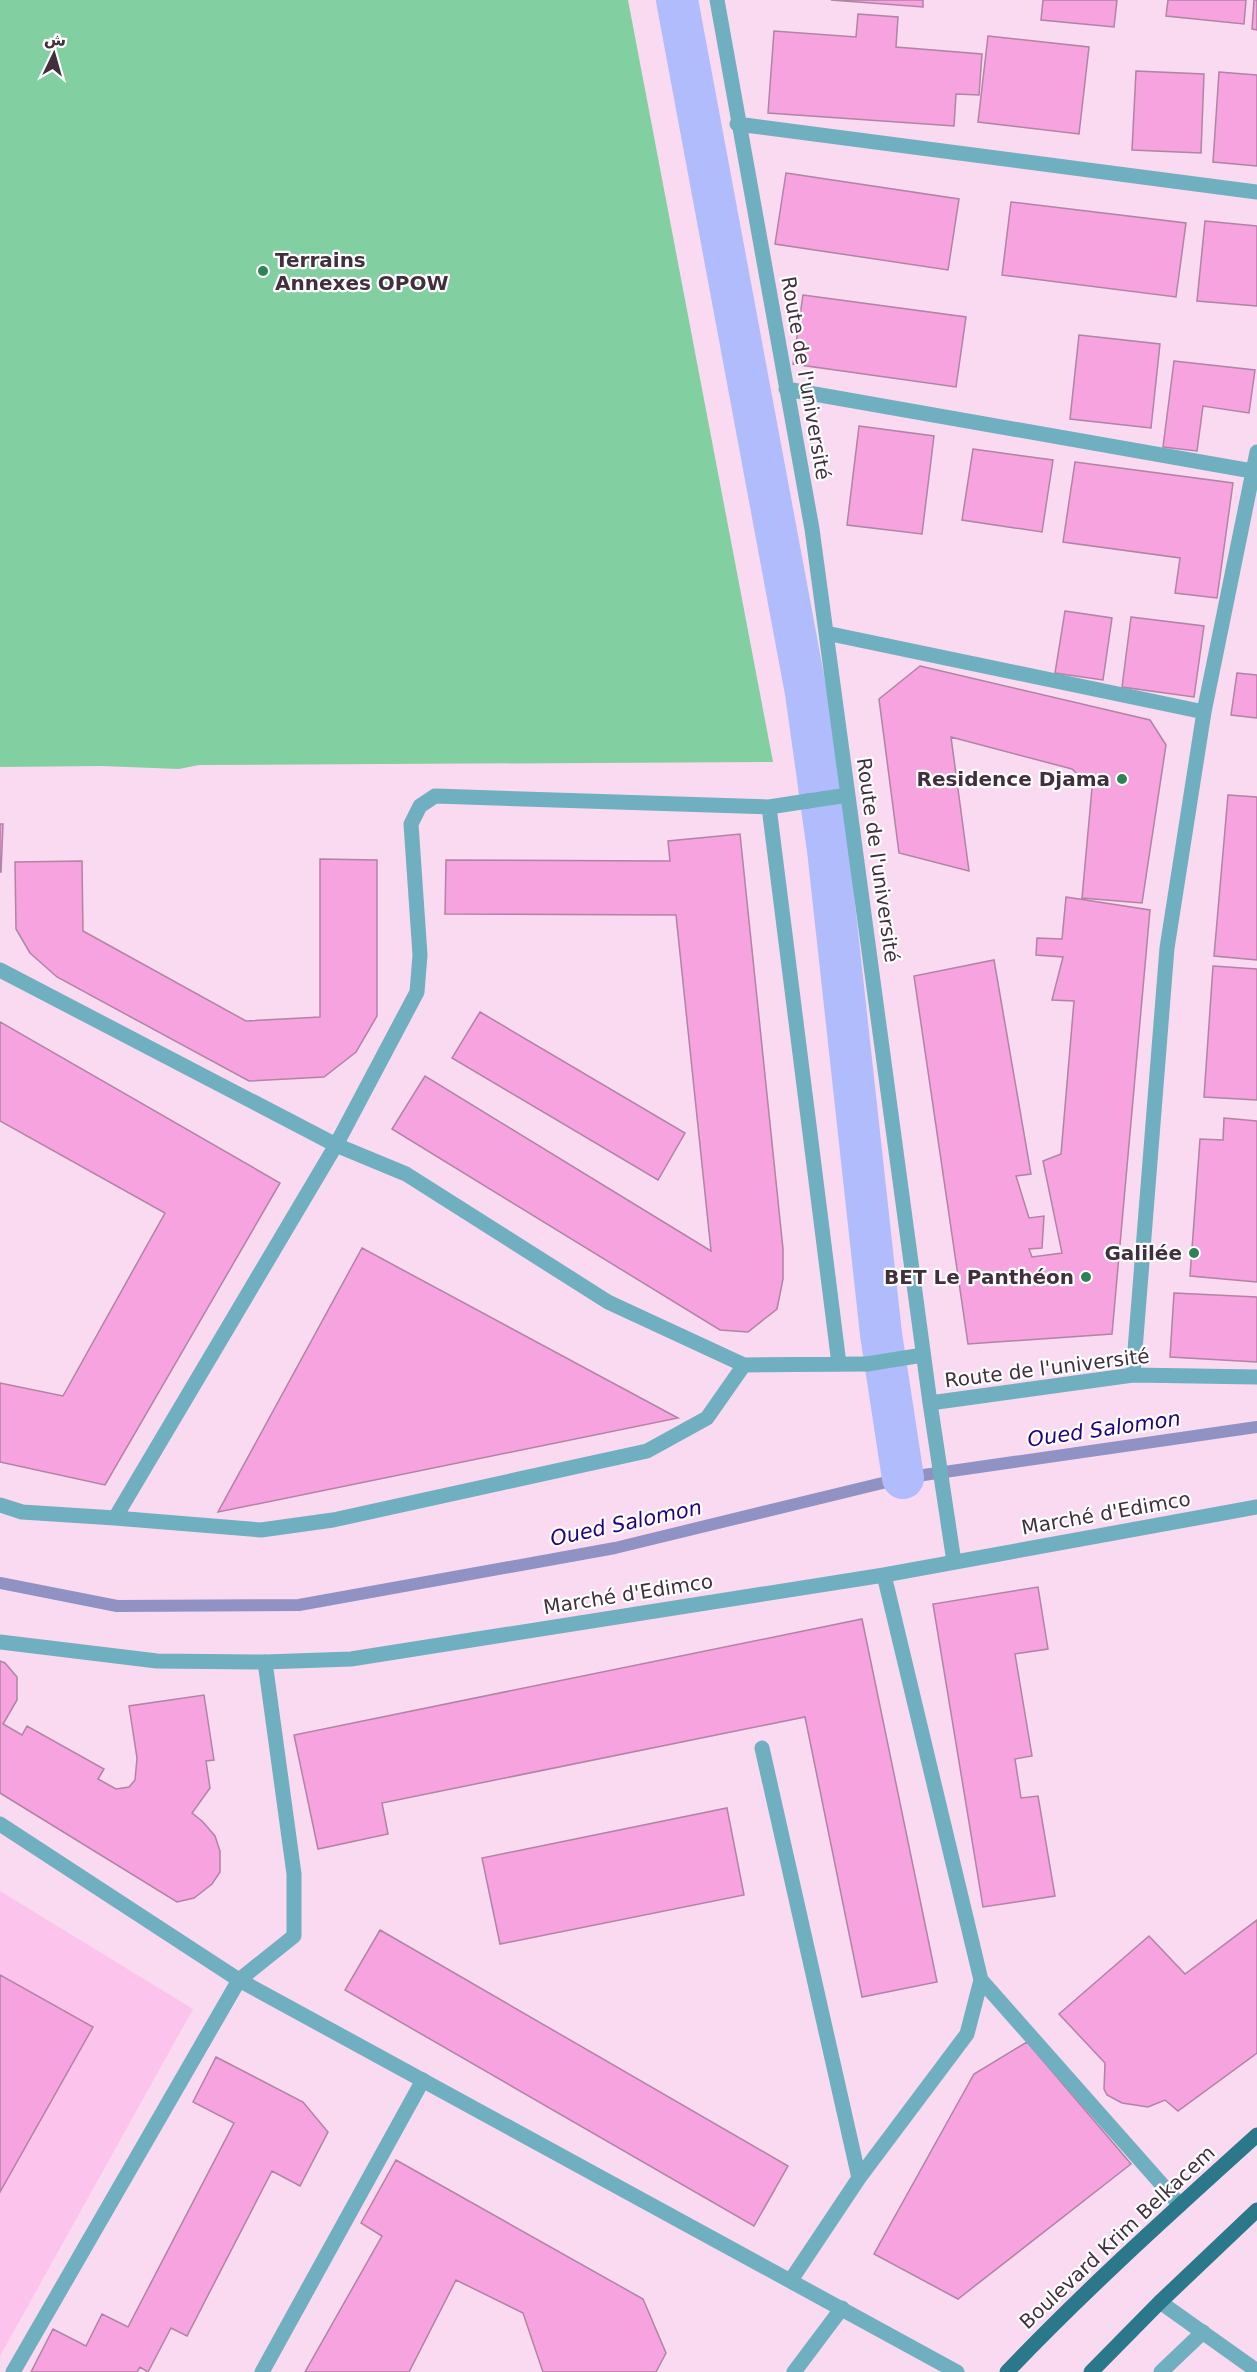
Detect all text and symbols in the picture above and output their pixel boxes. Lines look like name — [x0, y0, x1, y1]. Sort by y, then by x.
north arrow — [24, 24, 84, 84]
text: ش — [43, 29, 67, 50]
place label: Terrains Annexes OPOW — [275, 248, 449, 295]
marker: Terrains Annexes OPOW — [256, 264, 270, 278]
street label: Route de l'université — [776, 274, 836, 482]
street label: Route de l'université — [852, 756, 904, 964]
place label: Residence Djama — [916, 767, 1110, 791]
marker: Residence Djama — [1115, 772, 1129, 786]
place label: Galilée — [1104, 1241, 1182, 1265]
marker: Galilée — [1187, 1246, 1201, 1260]
place label: BET Le Panthéon — [884, 1265, 1074, 1289]
marker: BET Le Panthéon — [1079, 1270, 1093, 1284]
street label: Route de l'université — [943, 1344, 1151, 1392]
water label: Oued Salomon — [1026, 1406, 1182, 1452]
street label: Marché d'Edimco — [1019, 1486, 1193, 1540]
water label: Oued Salomon — [548, 1495, 704, 1551]
street label: Marché d'Edimco — [541, 1569, 715, 1619]
street label: Boulevard Krim Belkacem — [1014, 2140, 1220, 2334]

